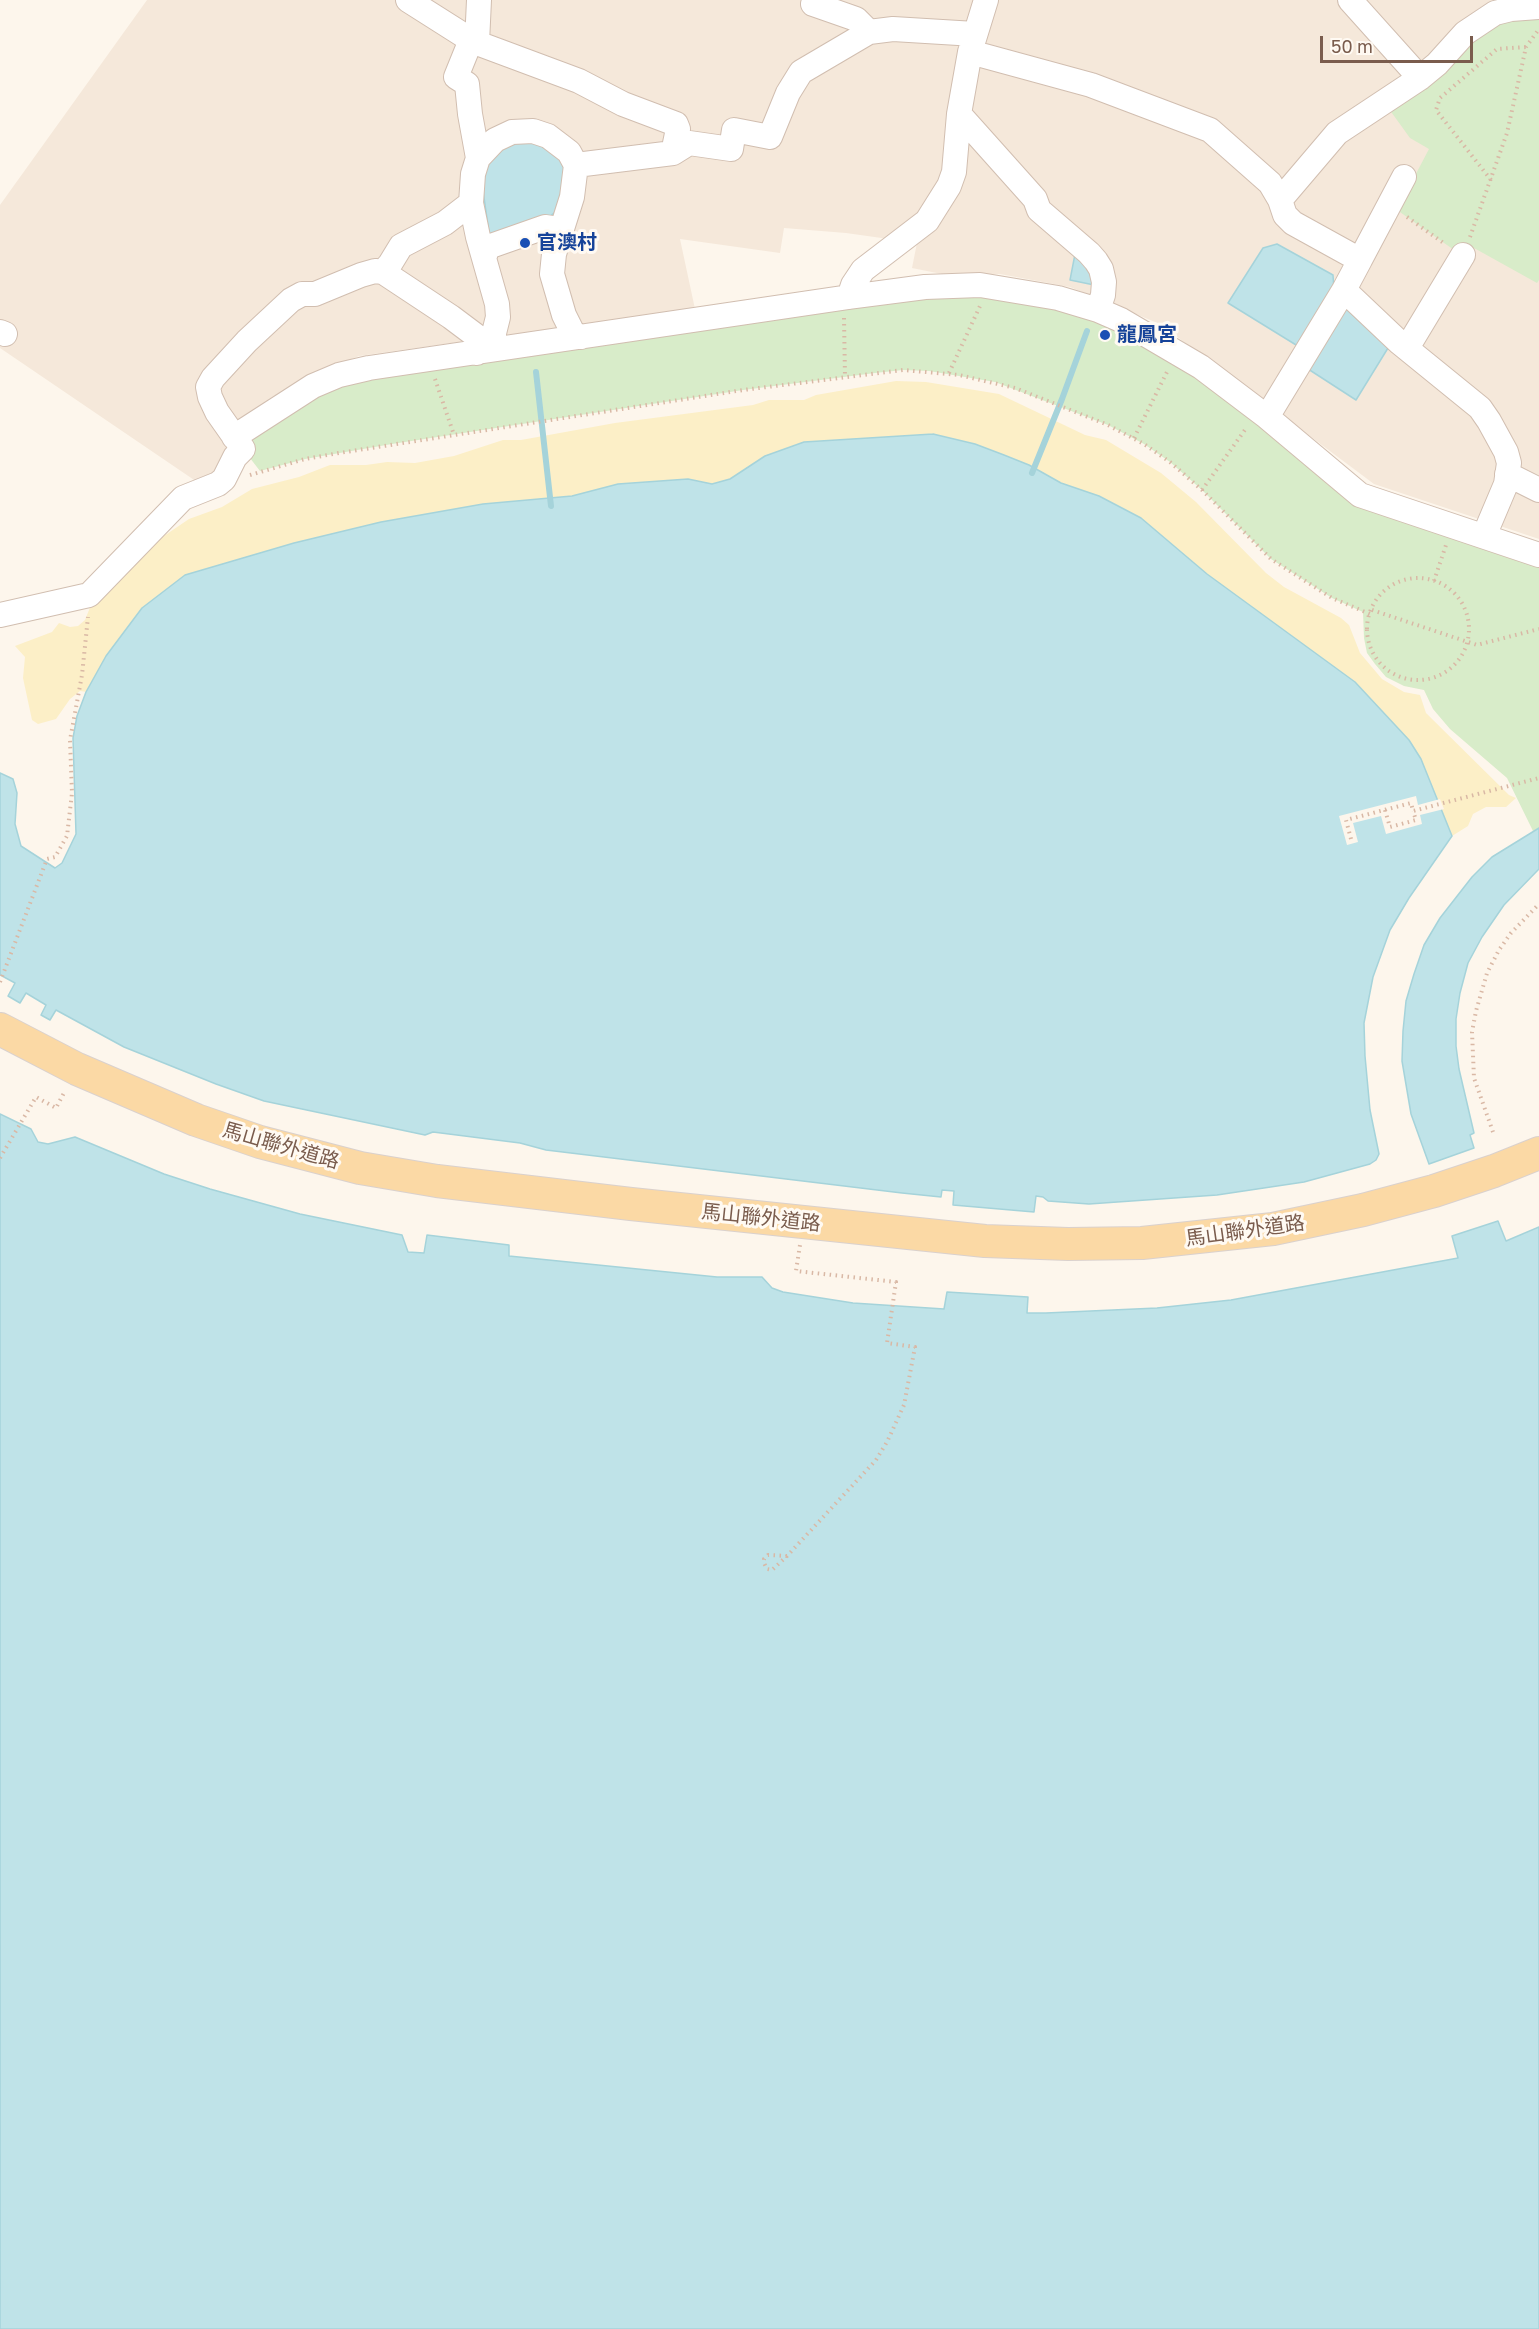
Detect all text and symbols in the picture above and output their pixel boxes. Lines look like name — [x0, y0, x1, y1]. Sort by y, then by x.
scale bar — [1323, 24, 1476, 62]
text: 50 m — [1331, 35, 1373, 57]
place label: 官澳村 — [537, 231, 597, 255]
marker: 官澳村 — [518, 236, 532, 250]
place label: 龍鳳宮 — [1117, 323, 1177, 347]
marker: 龍鳳宮 — [1098, 328, 1112, 342]
street label: 馬山聯外道路 — [220, 1118, 342, 1174]
street label: 馬山聯外道路 — [700, 1200, 822, 1236]
street label: 馬山聯外道路 — [1184, 1211, 1306, 1251]

